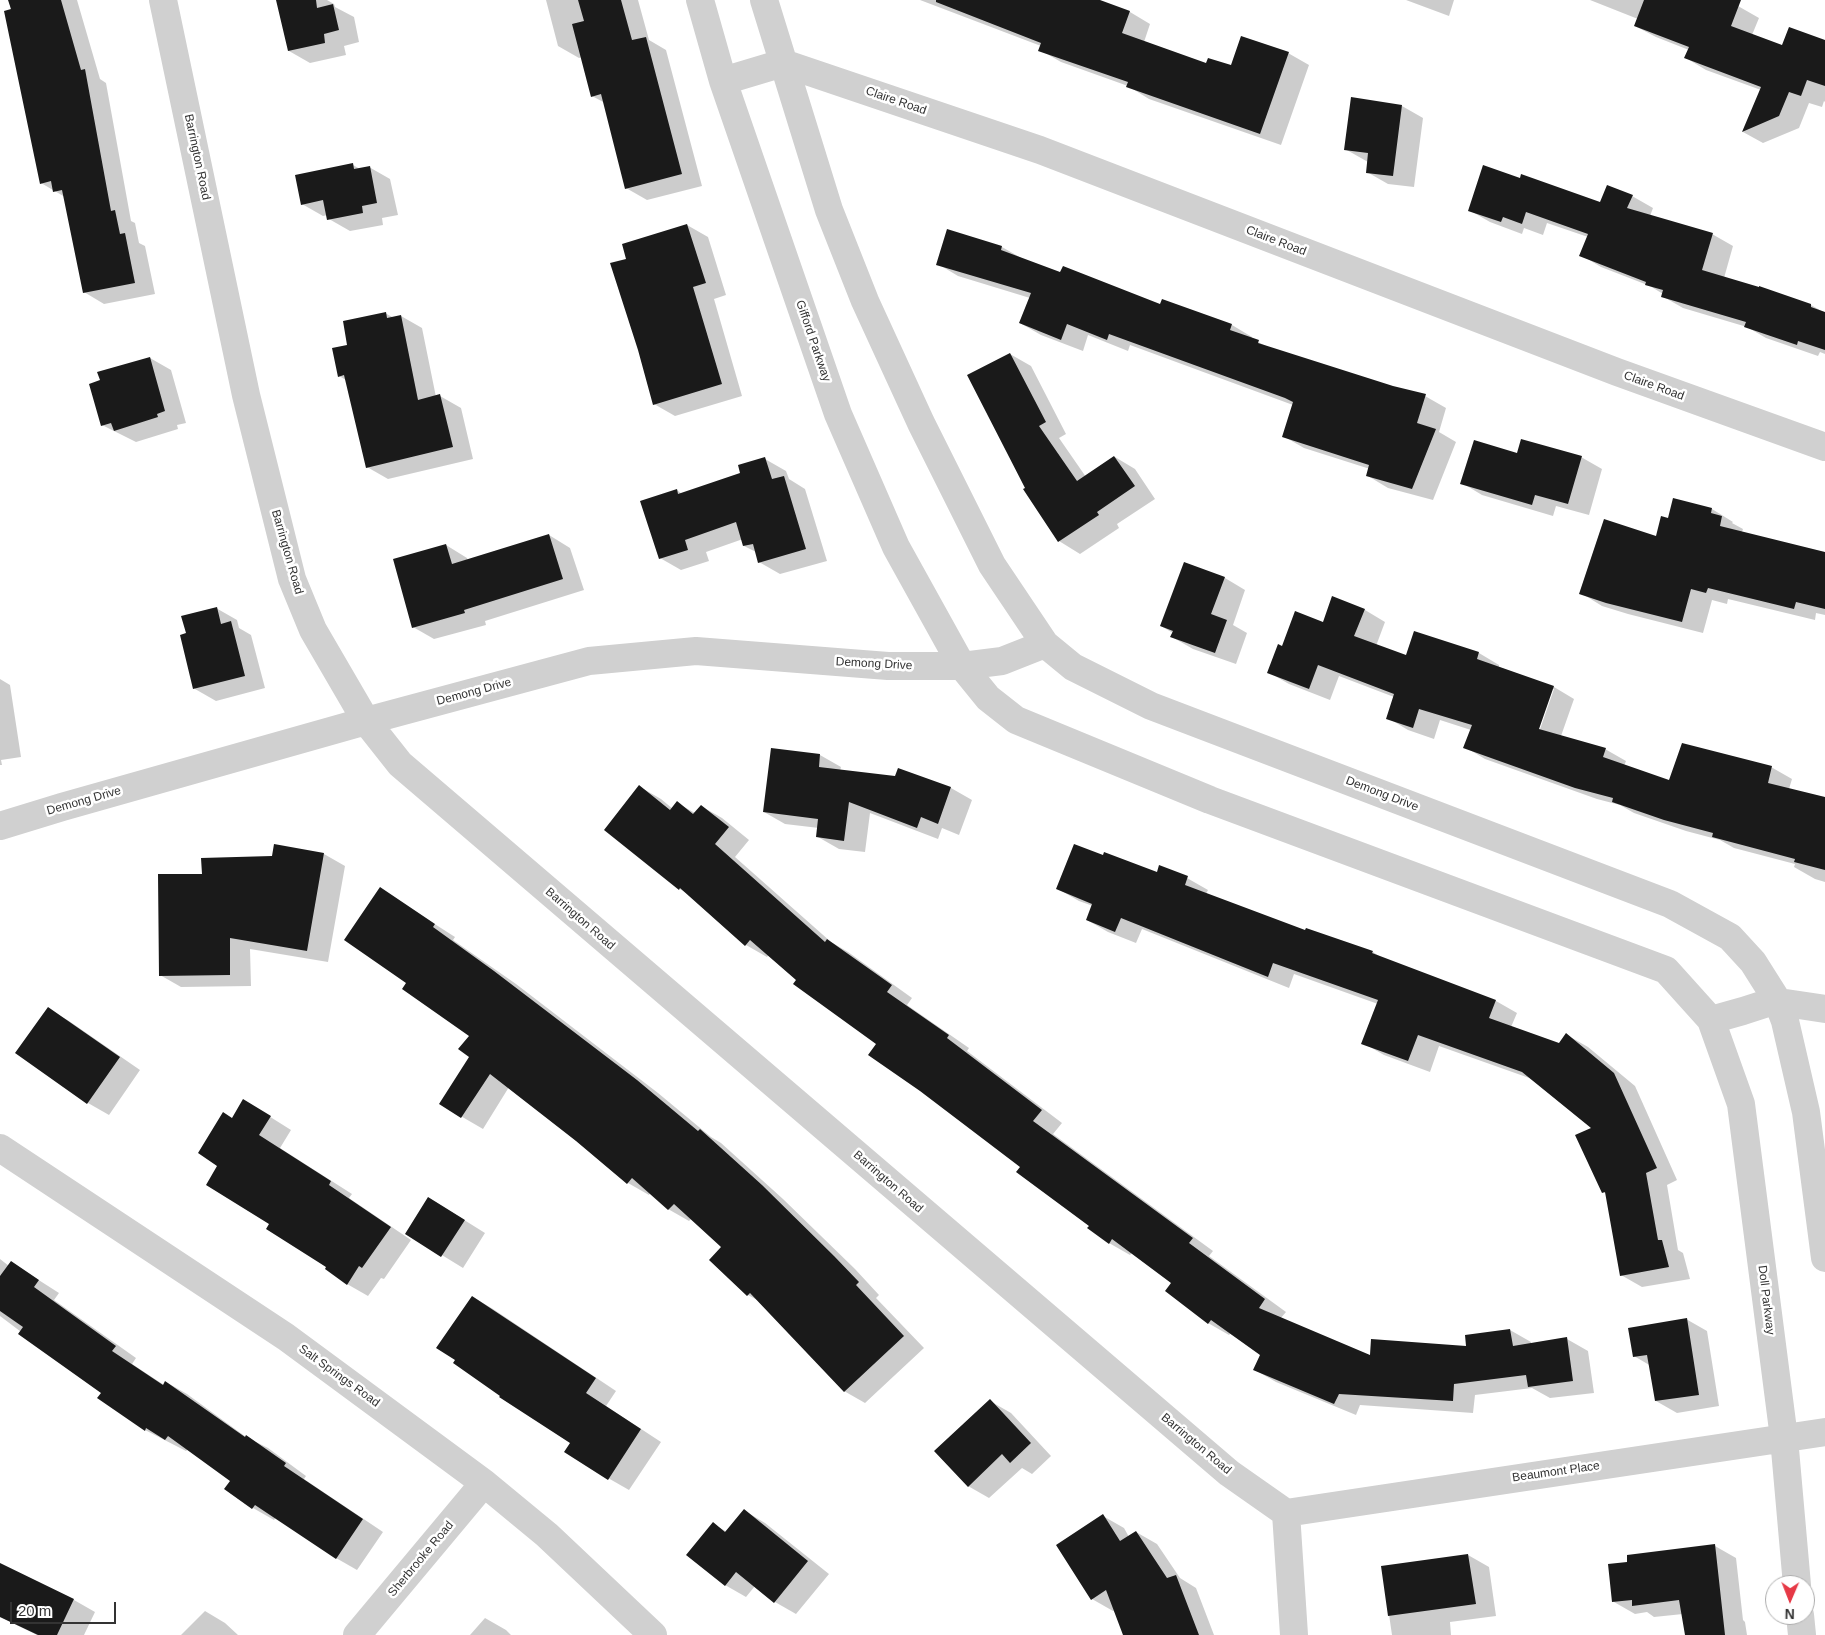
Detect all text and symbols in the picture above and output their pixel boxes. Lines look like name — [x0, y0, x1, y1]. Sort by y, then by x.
street label: Claire Road — [864, 84, 928, 118]
street label: Barrington Road — [181, 113, 213, 201]
street label: Claire Road — [1244, 223, 1308, 259]
street label: Gifford Parkway — [792, 298, 834, 384]
street label: Claire Road — [1622, 368, 1686, 404]
street label: Barrington Road — [268, 508, 306, 596]
street label: Demong Drive — [835, 655, 913, 673]
street label: Demong Drive — [435, 675, 513, 709]
street label: Demong Drive — [1344, 774, 1420, 814]
street label: Demong Drive — [45, 784, 123, 818]
street label: Barrington Road — [542, 885, 618, 953]
street label: Barrington Road — [850, 1148, 926, 1216]
street label: Doll Parkway — [1755, 1264, 1777, 1336]
street label: Salt Springs Road — [296, 1342, 382, 1410]
street label: Barrington Road — [1158, 1410, 1234, 1478]
street label: Beaumont Place — [1511, 1459, 1601, 1485]
street label: Sherbrooke Road — [385, 1518, 457, 1600]
north arrow — [1765, 1575, 1815, 1625]
scale bar — [12, 1592, 119, 1624]
text: 20 m — [18, 1602, 51, 1619]
text: N — [1785, 1606, 1795, 1622]

